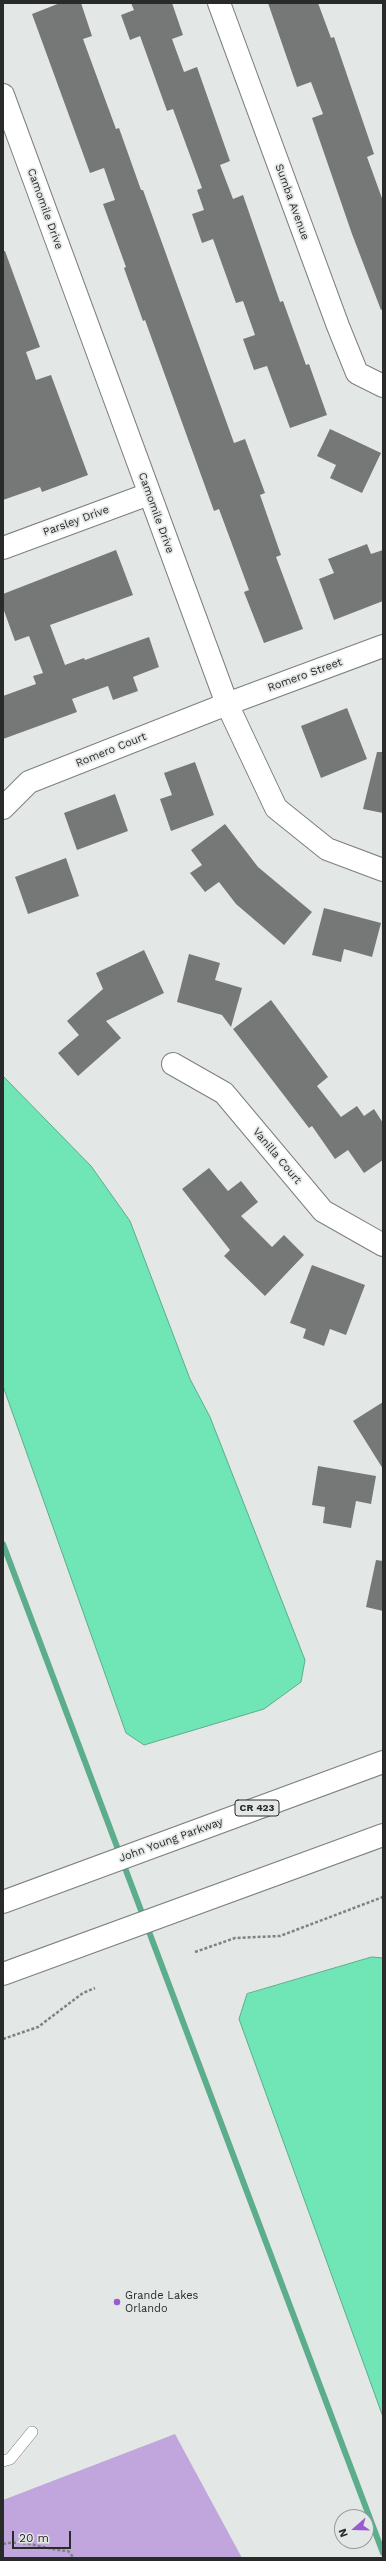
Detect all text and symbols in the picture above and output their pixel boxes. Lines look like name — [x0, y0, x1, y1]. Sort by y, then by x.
street label: Sumba Avenue — [272, 162, 312, 242]
street label: Camomile Drive — [24, 167, 66, 251]
street label: Camomile Drive — [135, 471, 177, 555]
street label: Parsley Drive — [41, 503, 111, 539]
street label: Romero Street — [266, 655, 344, 695]
street label: Romero Court — [74, 730, 148, 770]
street label: Vanilla Court — [250, 1125, 304, 1187]
road number: CR 423 — [235, 1800, 279, 1816]
street label: John Young Parkway — [117, 1815, 225, 1865]
place label: Grande Lakes Orlando — [125, 2289, 198, 2315]
marker: Grande Lakes Orlando — [112, 2297, 122, 2307]
north arrow — [334, 2509, 374, 2549]
scale bar — [14, 2523, 73, 2549]
text: N — [336, 2527, 351, 2539]
text: 20 m — [19, 2531, 49, 2545]

